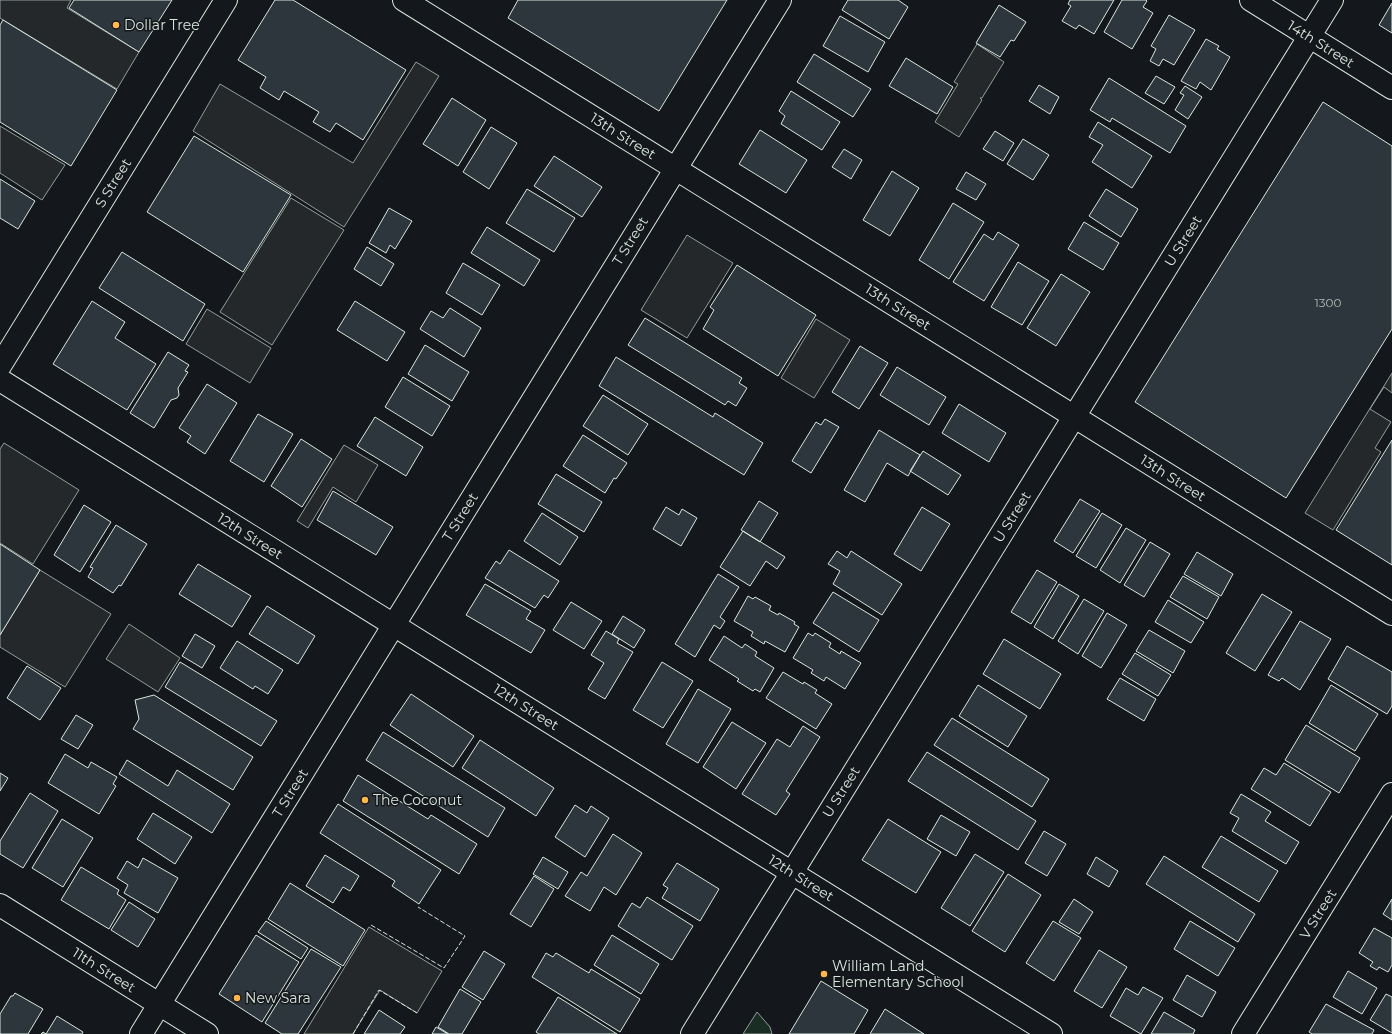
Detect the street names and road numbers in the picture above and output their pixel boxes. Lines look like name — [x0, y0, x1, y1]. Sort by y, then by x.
street label: 14th Street — [1284, 16, 1358, 72]
street label: 13th Street — [587, 109, 659, 163]
street label: S Street — [91, 155, 135, 211]
street label: U Street — [1160, 212, 1206, 270]
street label: T Street — [608, 213, 652, 269]
street label: 13th Street — [862, 280, 934, 334]
street label: 13th Street — [1137, 451, 1209, 505]
street label: U Street — [989, 488, 1035, 546]
street label: T Street — [438, 489, 482, 545]
street label: 12th Street — [214, 509, 286, 563]
street label: 12th Street — [490, 680, 562, 734]
street label: U Street — [818, 763, 864, 821]
street label: T Street — [268, 765, 312, 821]
street label: 12th Street — [765, 851, 837, 905]
street label: V Street — [1296, 885, 1341, 942]
street label: 11th Street — [69, 943, 139, 997]

